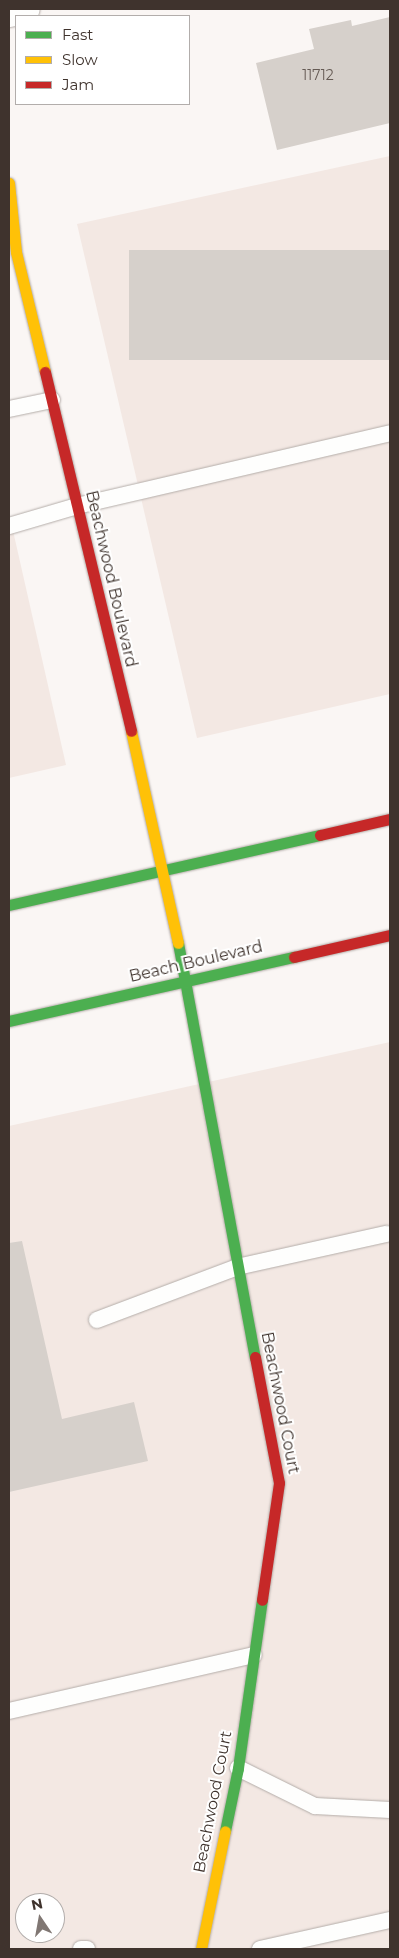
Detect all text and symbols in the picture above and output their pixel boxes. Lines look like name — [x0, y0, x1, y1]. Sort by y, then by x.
legend — [15, 15, 190, 105]
text: Fast — [62, 25, 93, 44]
text: Slow — [62, 50, 98, 69]
house number: 11712 — [302, 67, 334, 83]
text: Jam — [62, 75, 94, 94]
street label: Beachwood Boulevard — [81, 489, 141, 669]
street label: Beach Boulevard — [127, 937, 265, 987]
street label: Beachwood Court — [257, 1330, 303, 1476]
street label: Beachwood Court — [190, 1729, 236, 1875]
north arrow — [15, 1893, 65, 1943]
text: N — [30, 1894, 44, 1914]

